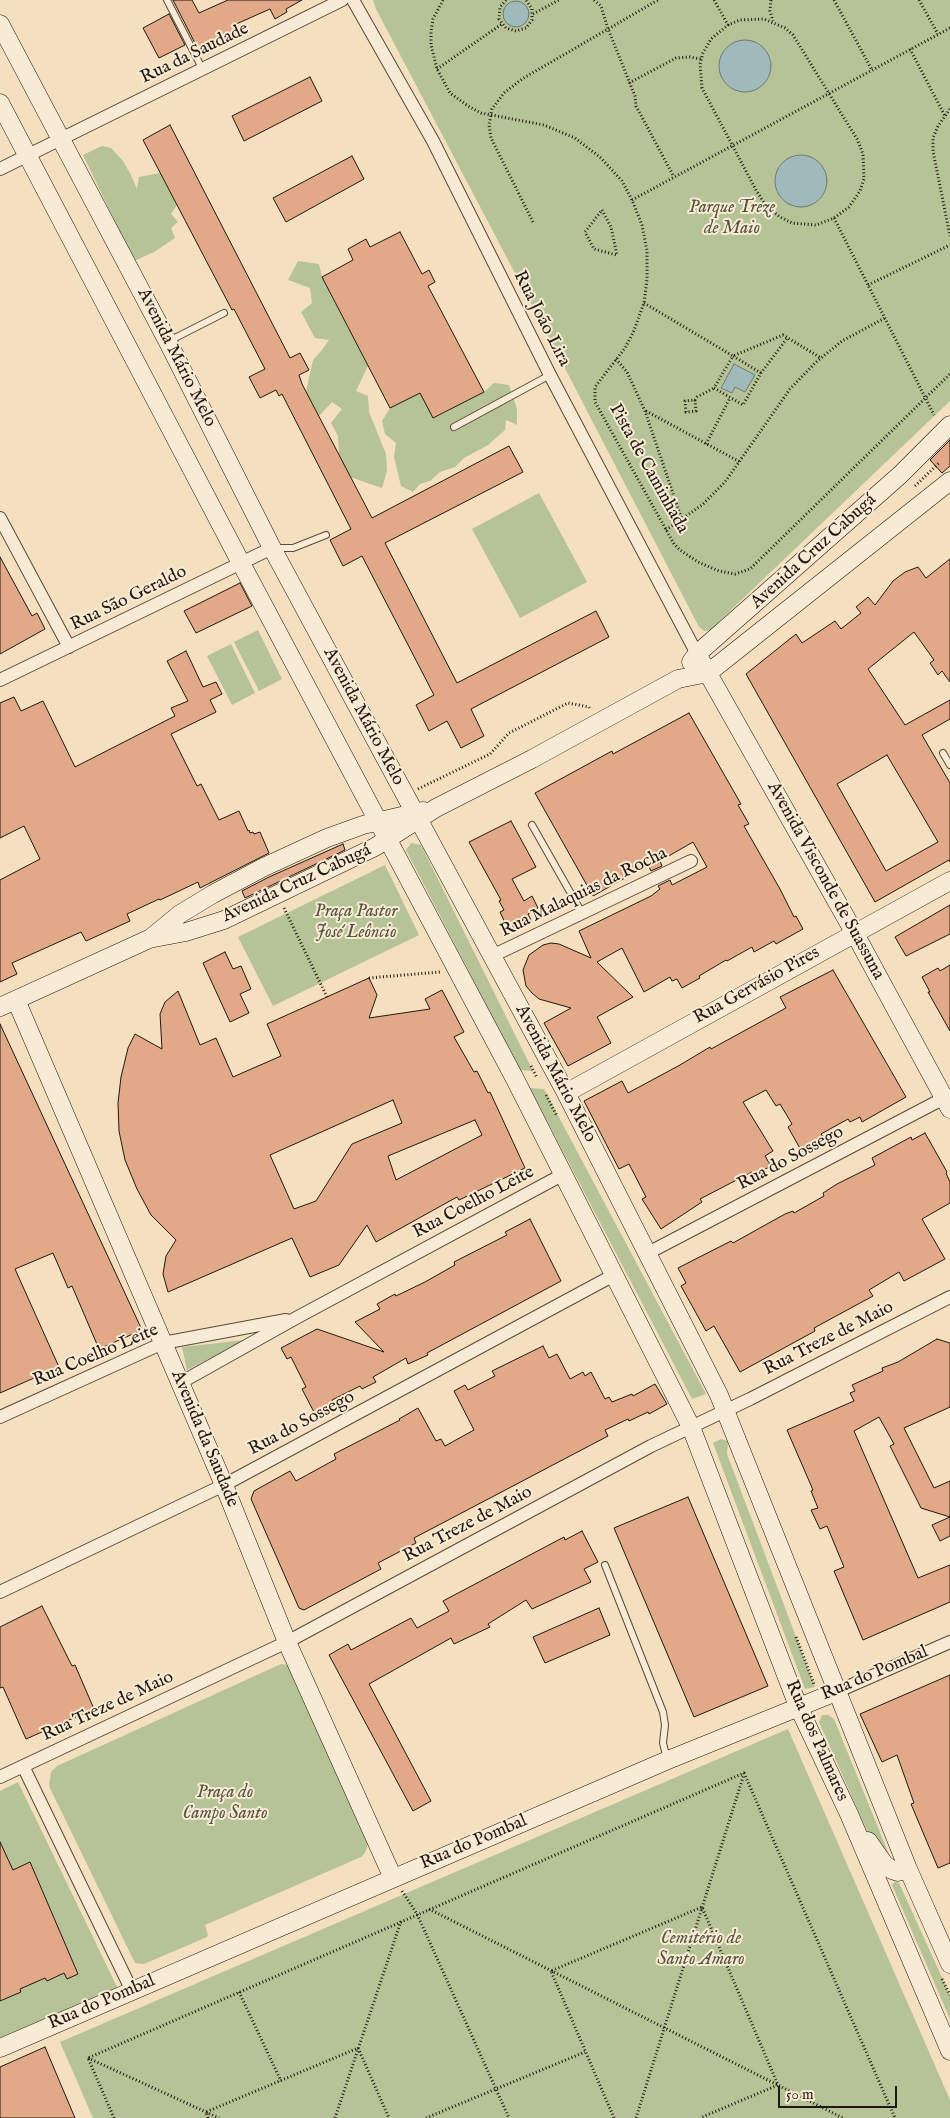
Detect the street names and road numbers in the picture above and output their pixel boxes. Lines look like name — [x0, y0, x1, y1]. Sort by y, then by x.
street label: Rua da Saudade — [137, 19, 253, 89]
street label: Rua João Lira — [508, 267, 574, 371]
street label: Avenida Mário Melo — [132, 285, 220, 431]
street label: Pista de Caminhada — [603, 400, 693, 538]
street label: Avenida Cruz Cabugá — [747, 490, 881, 614]
street label: Rua São Geraldo — [67, 562, 191, 636]
street label: Avenida Mário Melo — [318, 644, 408, 790]
street label: Avenida Visconde de Suassuna — [762, 778, 888, 984]
street label: Avenida Cruz Cabugá — [219, 840, 375, 928]
street label: Rua Malaquias da Rocha — [497, 843, 671, 943]
street label: Rua Gervásio Pires — [690, 942, 824, 1030]
street label: Avenida Mário Melo — [510, 1001, 600, 1147]
street label: Rua do Sossego — [734, 1122, 848, 1196]
street label: Rua Coelho Leite — [410, 1162, 538, 1244]
street label: Rua Treze de Maio — [761, 1297, 897, 1381]
street label: Rua Coelho Leite — [30, 1320, 162, 1392]
street label: Avenida da Saudade — [165, 1367, 243, 1511]
street label: Rua do Sossego — [245, 1387, 359, 1461]
street label: Rua Treze de Maio — [400, 1482, 536, 1568]
street label: Rua do Pombal — [818, 1642, 932, 1706]
street label: Rua Treze de Maio — [39, 1667, 177, 1747]
street label: Rua dos Palmares — [780, 1677, 852, 1805]
street label: Rua do Pombal — [417, 1811, 531, 1875]
street label: Rua do Pombal — [45, 1971, 159, 2035]

